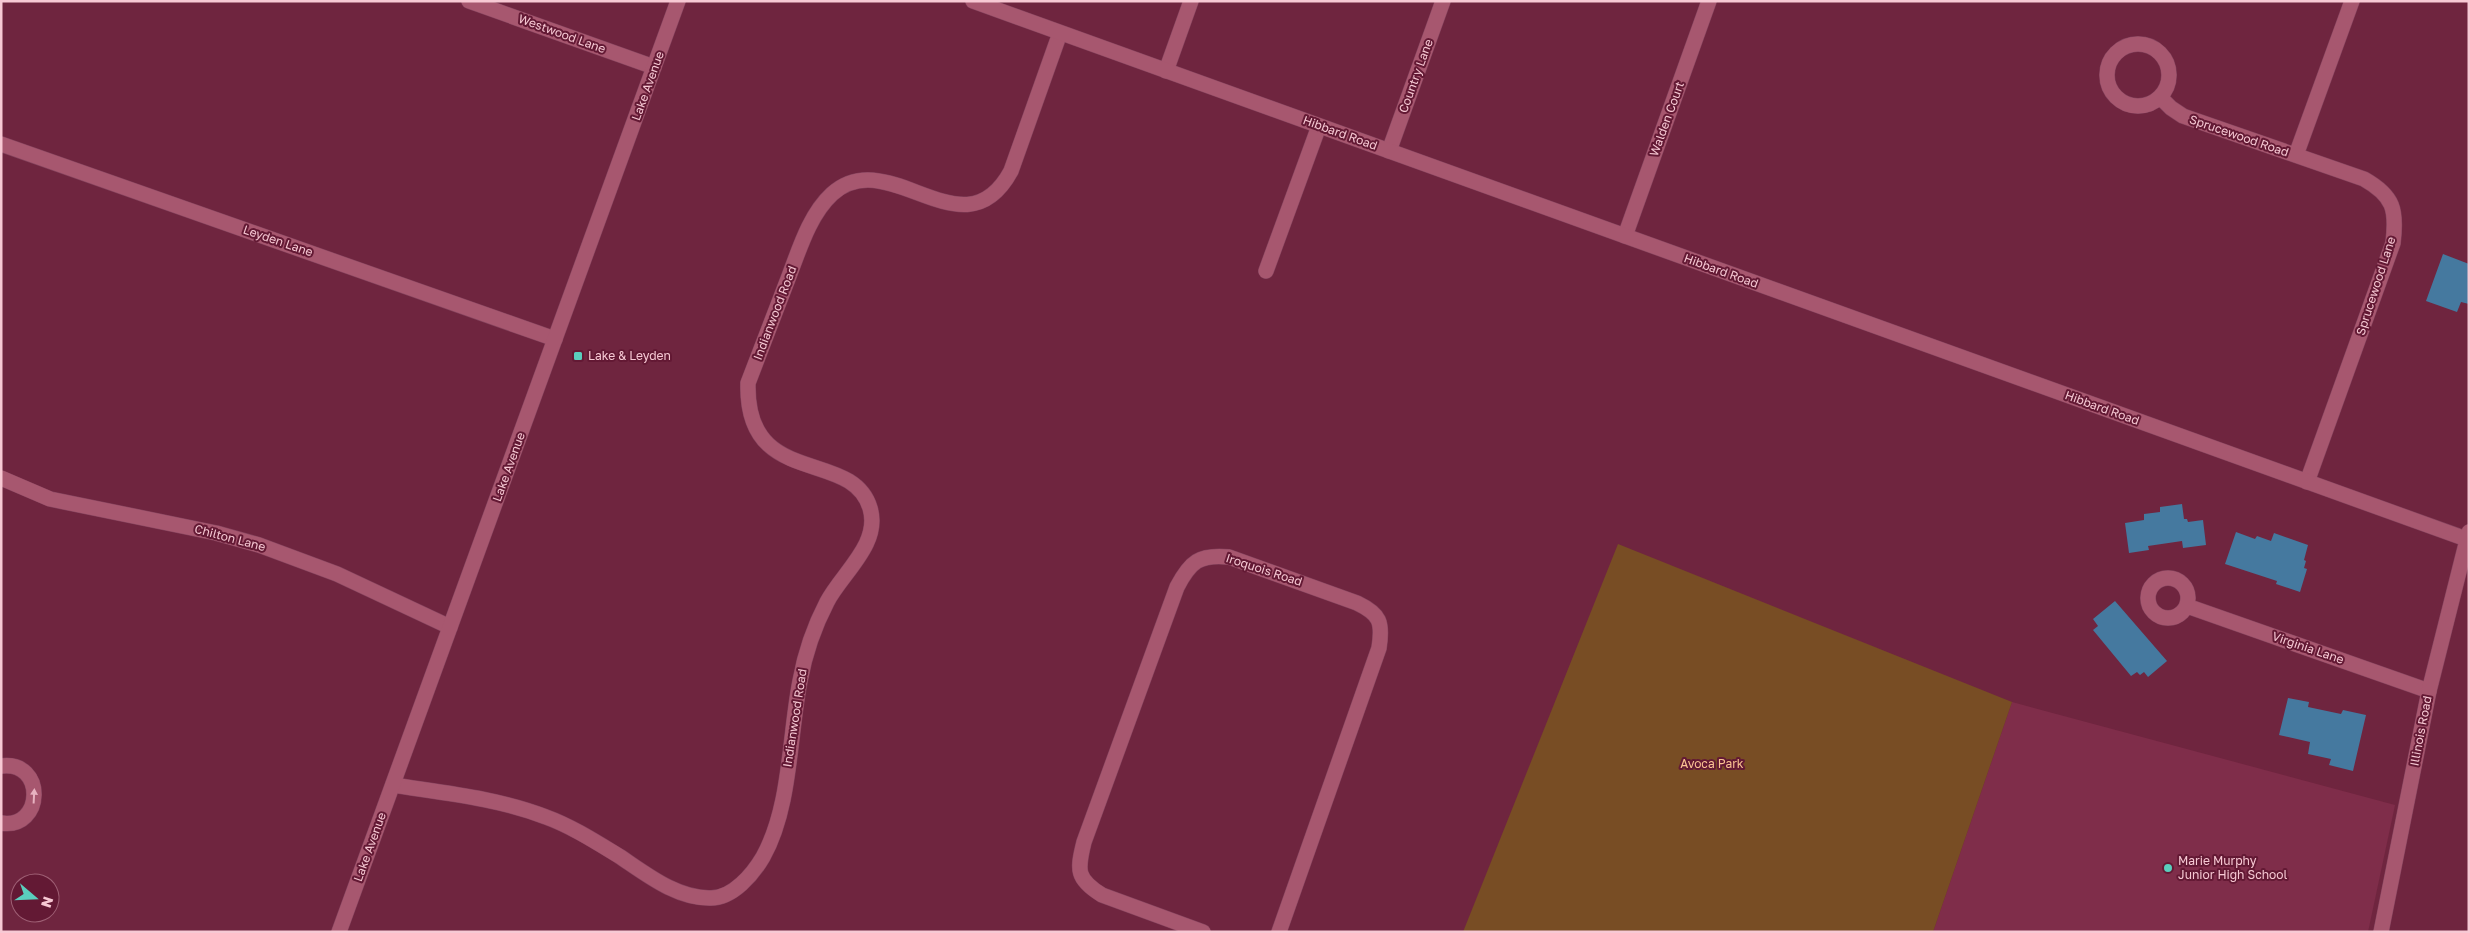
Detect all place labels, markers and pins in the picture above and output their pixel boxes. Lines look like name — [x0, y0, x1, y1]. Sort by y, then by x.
place label: Lake & Leyden — [588, 348, 671, 363]
marker: Lake & Leyden — [572, 350, 584, 362]
place label: Marie Murphy Junior High School — [2178, 853, 2287, 882]
marker: Marie Murphy Junior High School — [2162, 862, 2174, 874]

